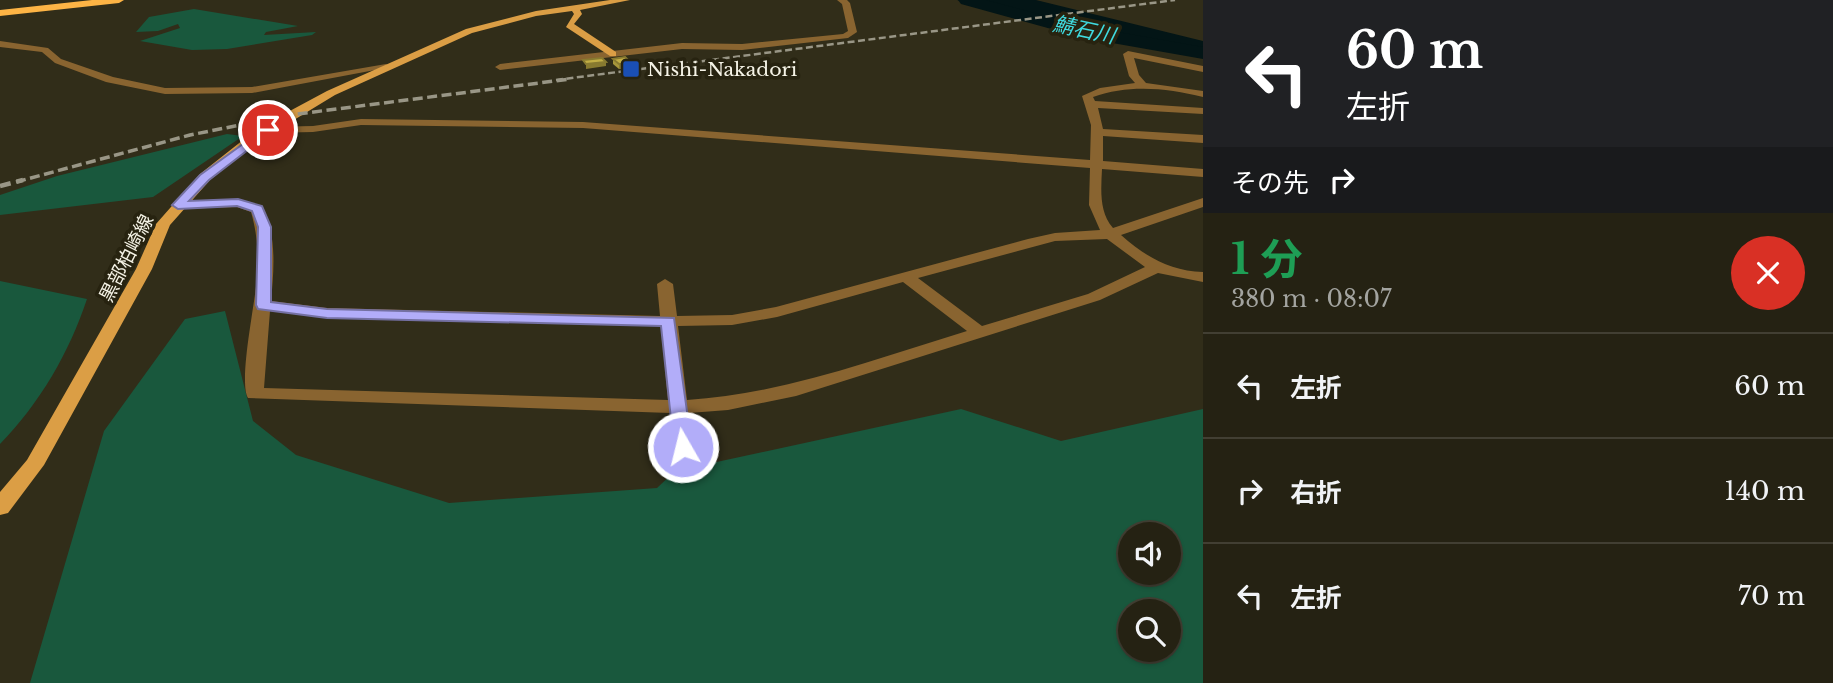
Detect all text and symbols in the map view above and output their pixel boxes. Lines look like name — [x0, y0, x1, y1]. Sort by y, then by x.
water label: 鯖石川 — [1050, 11, 1119, 50]
text: 60 m — [1346, 20, 1483, 81]
icon: left — [1231, 28, 1322, 119]
place label: Nishi-Nakadori — [647, 58, 798, 81]
marker: Nishi-Nakadori — [621, 59, 641, 79]
text: 左折 — [1346, 87, 1410, 127]
pin — [238, 100, 298, 160]
icon: arrive — [249, 111, 287, 149]
icon: right — [1323, 161, 1361, 199]
text: その先 — [1231, 167, 1309, 199]
street label: 黒部柏崎線 — [95, 211, 158, 306]
text: 1 分 — [1231, 233, 1302, 285]
button: close — [1731, 236, 1805, 310]
text: 380 m · 08:07 — [1231, 285, 1391, 313]
icon: left — [1231, 367, 1269, 405]
text: 60 m — [1734, 370, 1805, 402]
text: 左折 — [1290, 372, 1342, 404]
position arrow — [646, 410, 720, 484]
icon: right — [1231, 472, 1269, 510]
text: 140 m — [1724, 475, 1805, 507]
text: 右折 — [1290, 477, 1342, 509]
map controls — [1118, 522, 1181, 662]
button: sound — [1118, 522, 1181, 585]
icon: left — [1231, 577, 1269, 615]
text: 70 m — [1738, 580, 1805, 612]
text: 左折 — [1290, 582, 1342, 614]
button: search — [1118, 599, 1181, 662]

